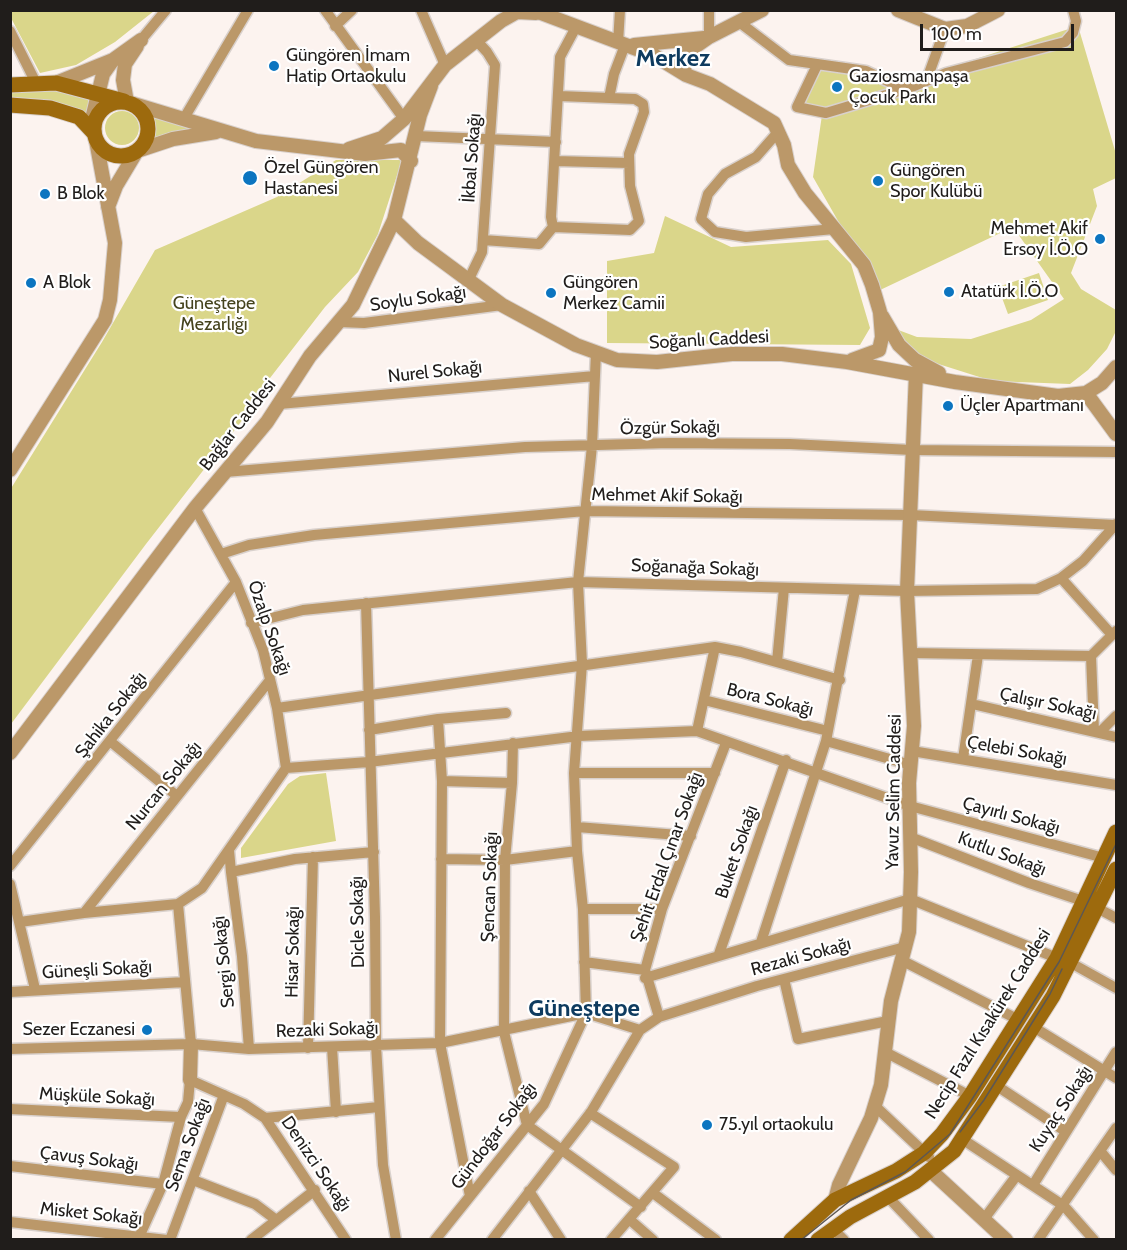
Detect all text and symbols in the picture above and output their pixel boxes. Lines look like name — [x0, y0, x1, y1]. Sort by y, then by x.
scale bar — [923, 12, 1078, 50]
text: 100 m — [931, 23, 982, 45]
place label: Güngören İmam Hatip Ortaokulu — [286, 45, 410, 88]
district label: Merkez — [636, 45, 710, 73]
marker: Güngören İmam Hatip Ortaokulu — [267, 59, 281, 73]
place label: Gaziosmanpaşa Çocuk Parkı — [849, 66, 969, 109]
marker: Gaziosmanpaşa Çocuk Parkı — [830, 80, 844, 94]
street label: İkbal Sokağı — [458, 113, 486, 203]
place label: Özel Güngören Hastanesi — [264, 157, 379, 200]
place label: Güngören Spor Kulübü — [890, 160, 982, 202]
marker: Özel Güngören Hastanesi — [241, 169, 259, 187]
marker: Güngören Spor Kulübü — [871, 174, 885, 188]
place label: B Blok — [57, 183, 105, 205]
marker: B Blok — [38, 187, 52, 201]
place label: Mehmet Akif Ersoy İ.Ö.O — [991, 218, 1088, 260]
marker: Mehmet Akif Ersoy İ.Ö.O — [1093, 232, 1107, 246]
place label: A Blok — [43, 272, 91, 294]
place label: Güngören Merkez Camii — [563, 272, 665, 314]
marker: A Blok — [24, 276, 38, 290]
place label: Atatürk İ.Ö.O — [961, 281, 1058, 303]
street label: Soylu Sokağı — [369, 282, 467, 316]
marker: Atatürk İ.Ö.O — [942, 285, 956, 299]
marker: Güngören Merkez Camii — [544, 286, 558, 300]
park label: Güneştepe Mezarlığı — [173, 293, 255, 336]
street label: Soğanlı Caddesi — [648, 326, 770, 354]
street label: Nurel Sokağı — [387, 356, 483, 388]
street label: Bağlar Caddesi — [195, 375, 281, 475]
place label: Üçler Apartmanı — [960, 395, 1084, 417]
marker: Üçler Apartmanı — [941, 399, 955, 413]
street label: Özgür Sokağı — [620, 416, 720, 440]
street label: Mehmet Akif Sokağı — [591, 484, 743, 508]
street label: Soğanağa Sokağı — [631, 555, 759, 581]
street label: Özalp Sokağı — [243, 578, 295, 678]
street label: Şahika Sokağı — [71, 668, 151, 762]
street label: Bora Sokağı — [724, 679, 816, 721]
street label: Çalışır Sokağı — [998, 683, 1098, 725]
street label: Yavuz Selim Caddesi — [882, 714, 906, 870]
street label: Çelebi Sokağı — [965, 732, 1069, 770]
street label: Nurcan Sokağı — [122, 737, 206, 835]
street label: Şehit Erdal Çınar Sokağı — [626, 769, 708, 945]
street label: Çayırlı Sokağı — [960, 793, 1062, 839]
street label: Buket Sokağı — [711, 803, 763, 901]
street label: Kutlu Sokağı — [955, 827, 1049, 881]
street label: Şencan Sokağı — [477, 831, 503, 943]
street label: Dicle Sokağı — [346, 876, 370, 968]
street label: Hisar Sokağı — [281, 906, 305, 998]
street label: Sergi Sokağı — [208, 915, 240, 1009]
street label: Necip Fazıl Kısakürek Caddesi — [920, 925, 1056, 1123]
street label: Rezaki Sokağı — [749, 933, 853, 981]
street label: Güneşli Sokağı — [41, 956, 153, 984]
district label: Güneştepe — [528, 995, 640, 1023]
street label: Rezaki Sokağı — [275, 1017, 379, 1043]
place label: Sezer Eczanesi — [23, 1019, 135, 1041]
marker: Sezer Eczanesi — [140, 1023, 154, 1037]
street label: Kuyaç Sokağı — [1025, 1062, 1097, 1156]
street label: Gündoğar Sokağı — [447, 1078, 541, 1194]
street label: Müşküle Sokağı — [39, 1083, 155, 1111]
street label: Sema Sokağı — [161, 1095, 215, 1195]
street label: Denizci Sokağı — [276, 1112, 356, 1216]
place label: 75.yıl ortaokulu — [719, 1114, 833, 1136]
marker: 75.yıl ortaokulu — [700, 1118, 714, 1132]
street label: Çavuş Sokağı — [39, 1142, 139, 1176]
street label: Misket Sokağı — [39, 1198, 143, 1230]

